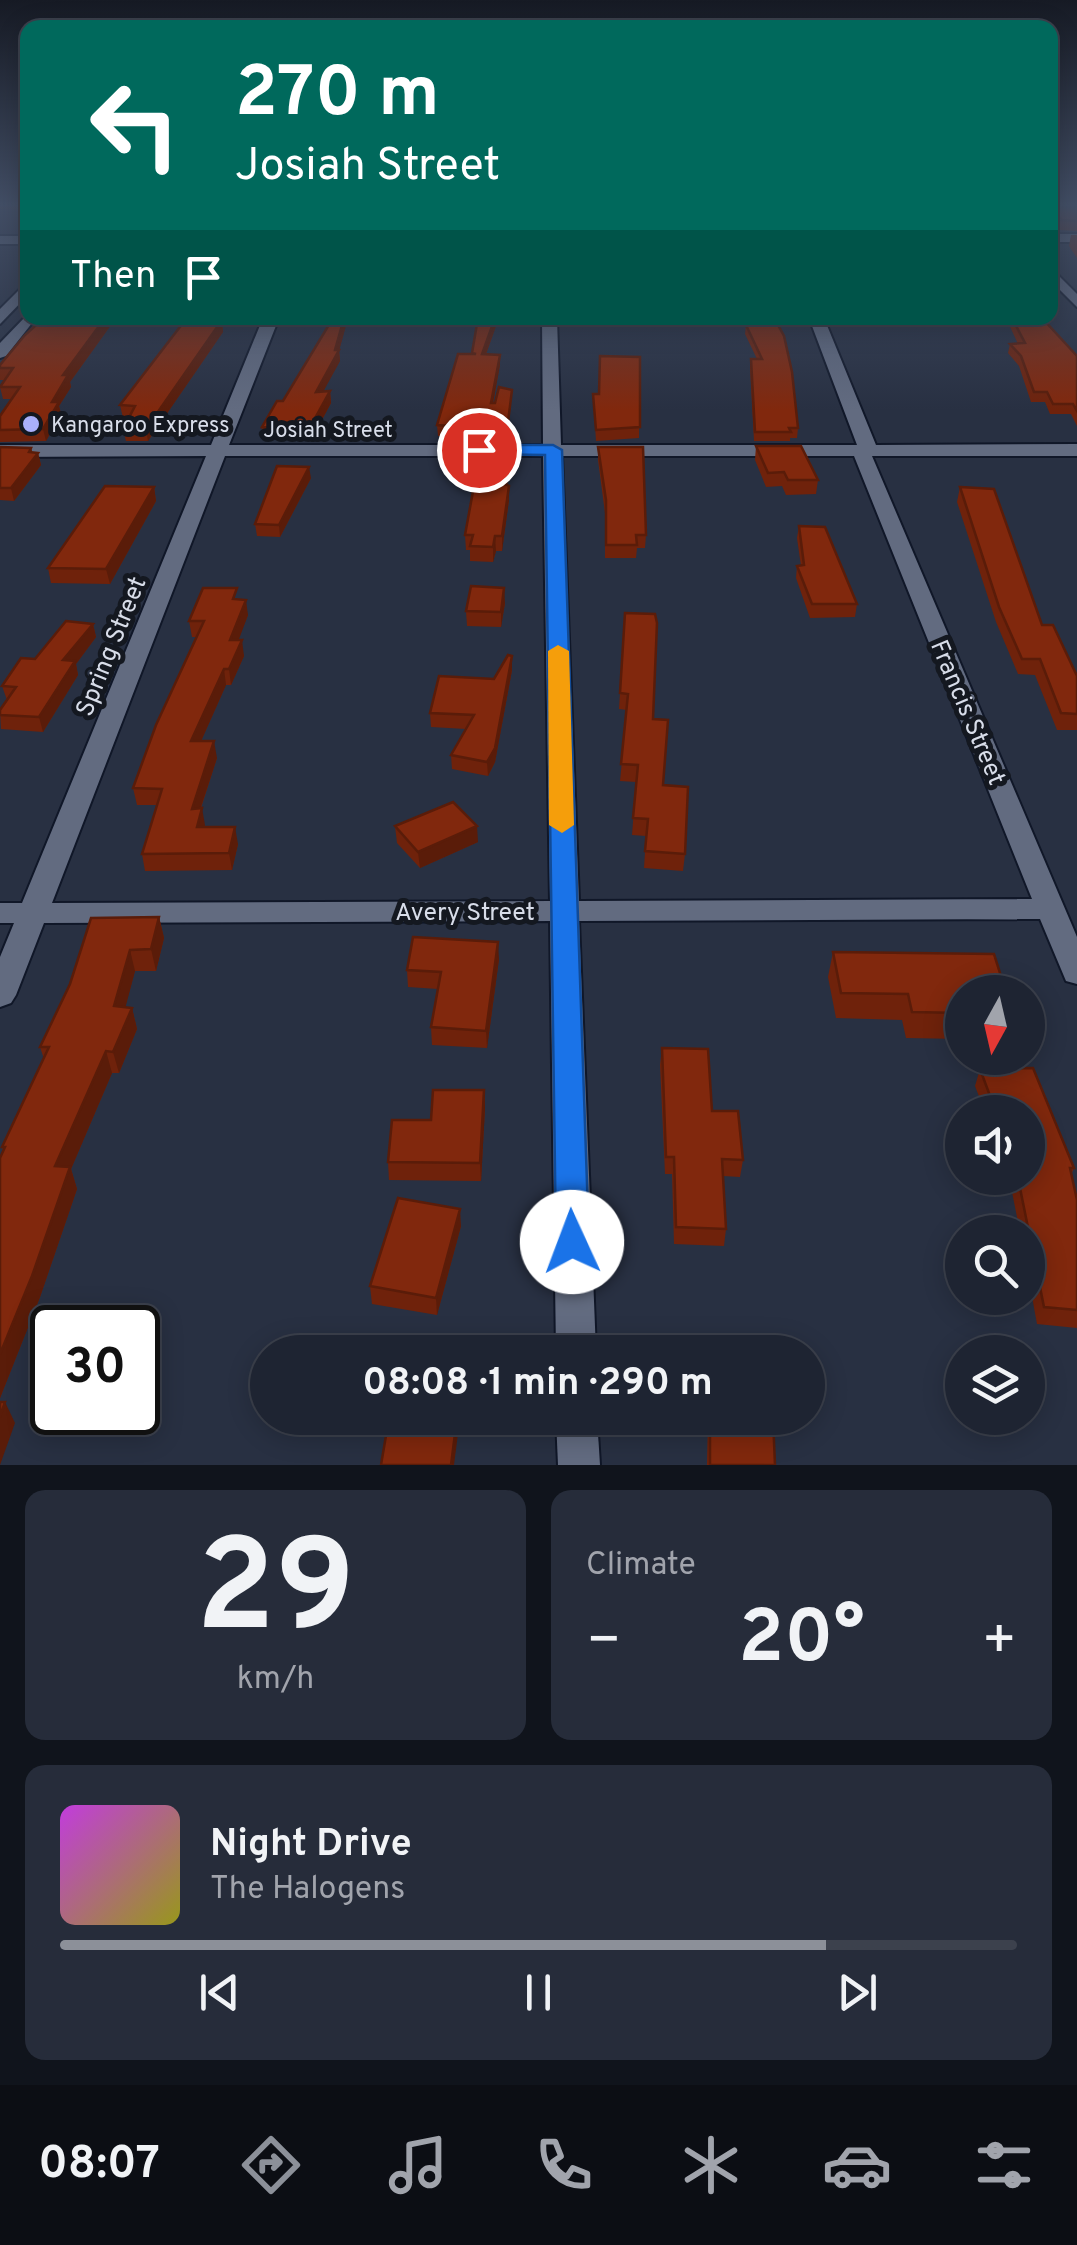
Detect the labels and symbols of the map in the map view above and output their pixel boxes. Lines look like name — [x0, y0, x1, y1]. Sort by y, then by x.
pin — [437, 408, 522, 493]
marker: Kangaroo Express — [20, 413, 42, 435]
place label: Kangaroo Express — [51, 413, 230, 440]
street label: Josiah Street — [263, 418, 393, 445]
street label: Spring Street — [70, 572, 155, 722]
street label: Francis Street — [921, 636, 1011, 791]
street label: Avery Street — [395, 898, 535, 930]
north arrow — [945, 975, 1045, 1075]
position arrow — [520, 1190, 624, 1294]
speed limit sign: 30 — [30, 1305, 160, 1435]

